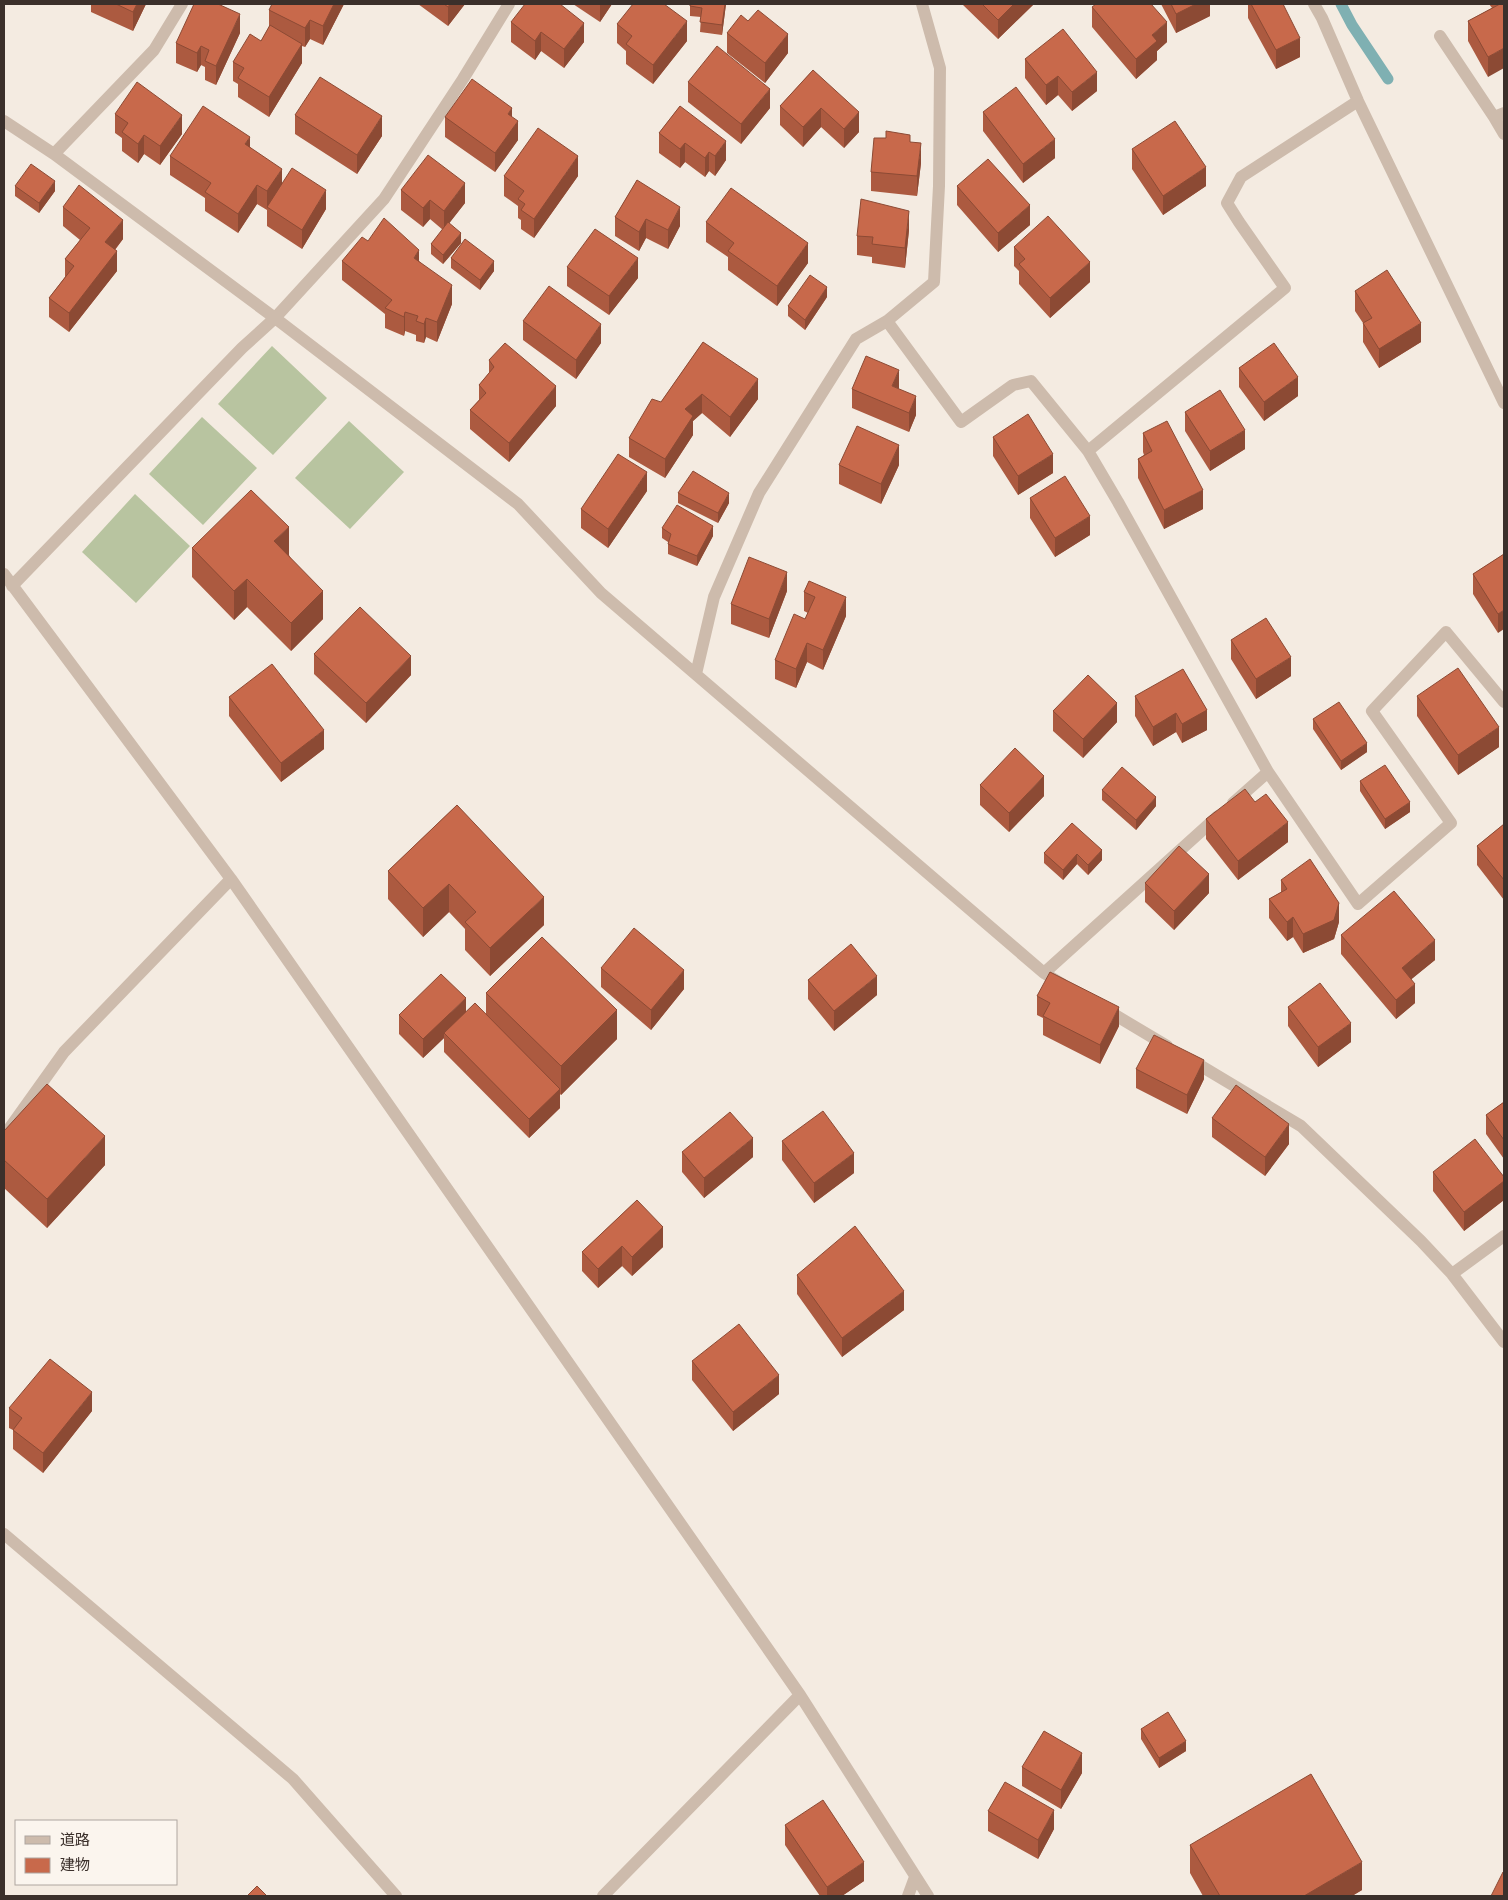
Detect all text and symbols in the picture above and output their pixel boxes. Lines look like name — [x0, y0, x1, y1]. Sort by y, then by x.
legend — [15, 1820, 178, 1885]
text: 道路 — [60, 1831, 90, 1849]
text: 建物 — [60, 1856, 90, 1874]

